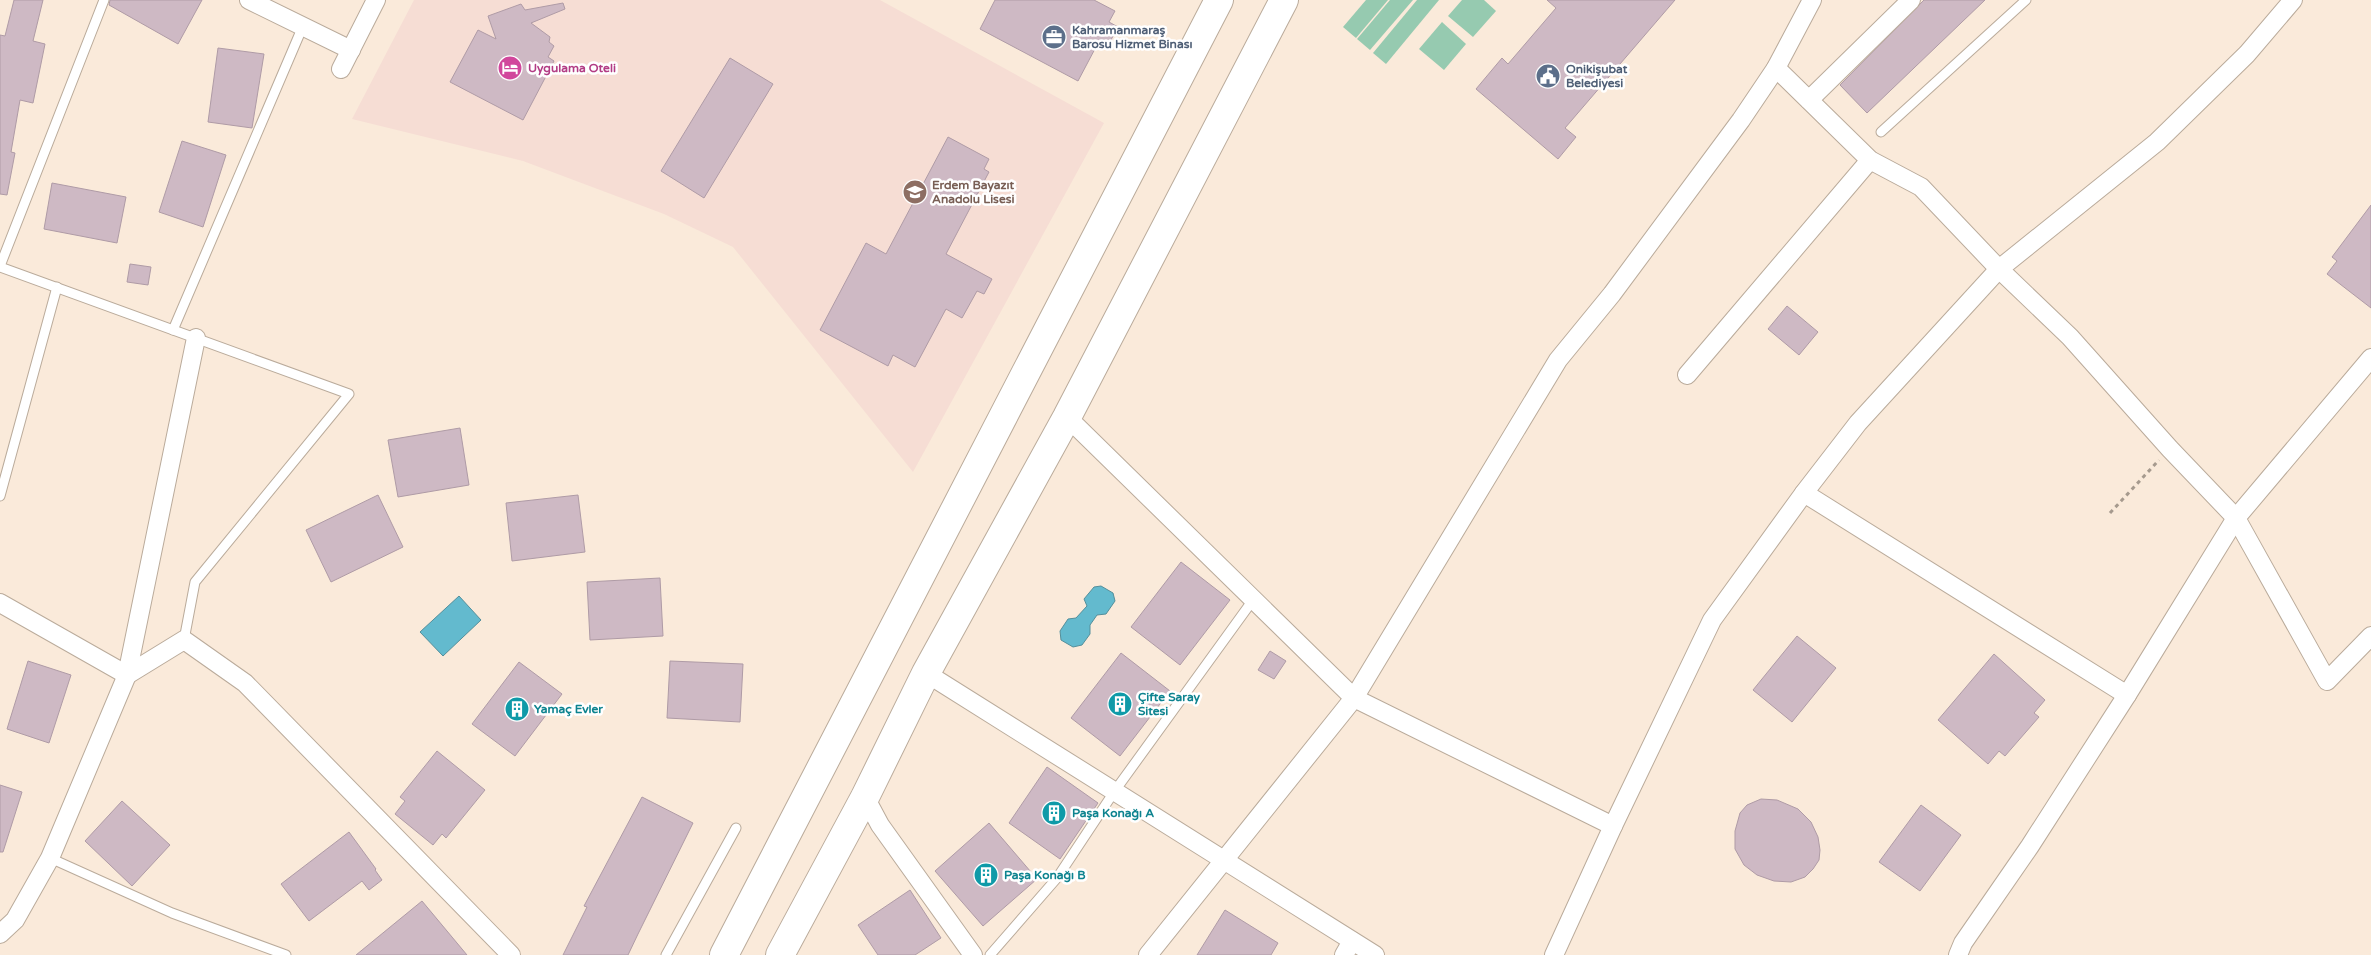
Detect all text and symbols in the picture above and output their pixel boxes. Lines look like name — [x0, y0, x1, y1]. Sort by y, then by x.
place label: Kahramanmaraş Barosu Hizmet Binası — [1072, 23, 1192, 51]
office icon: Kahramanmaraş Barosu Hizmet Binası — [1041, 24, 1067, 50]
hotel icon: Uygulama Oteli — [497, 55, 523, 81]
place label: Uygulama Oteli — [528, 61, 616, 76]
place label: Onikişubat Belediyesi — [1566, 62, 1628, 91]
public building icon: Onikişubat Belediyesi — [1535, 63, 1561, 89]
place label: Erdem Bayazıt Anadolu Lisesi — [932, 178, 1015, 206]
school or university icon: Erdem Bayazıt Anadolu Lisesi — [902, 179, 928, 205]
place label: Çifte Saray Sitesi — [1138, 690, 1201, 718]
building icon: Çifte Saray Sitesi — [1107, 691, 1133, 717]
building icon: Yamaç Evler — [504, 696, 530, 722]
place label: Yamaç Evler — [534, 702, 603, 717]
building icon: Paşa Konağı A — [1041, 800, 1067, 826]
place label: Paşa Konağı A — [1072, 806, 1154, 821]
building icon: Paşa Konağı B — [973, 862, 999, 888]
place label: Paşa Konağı B — [1004, 868, 1086, 883]

